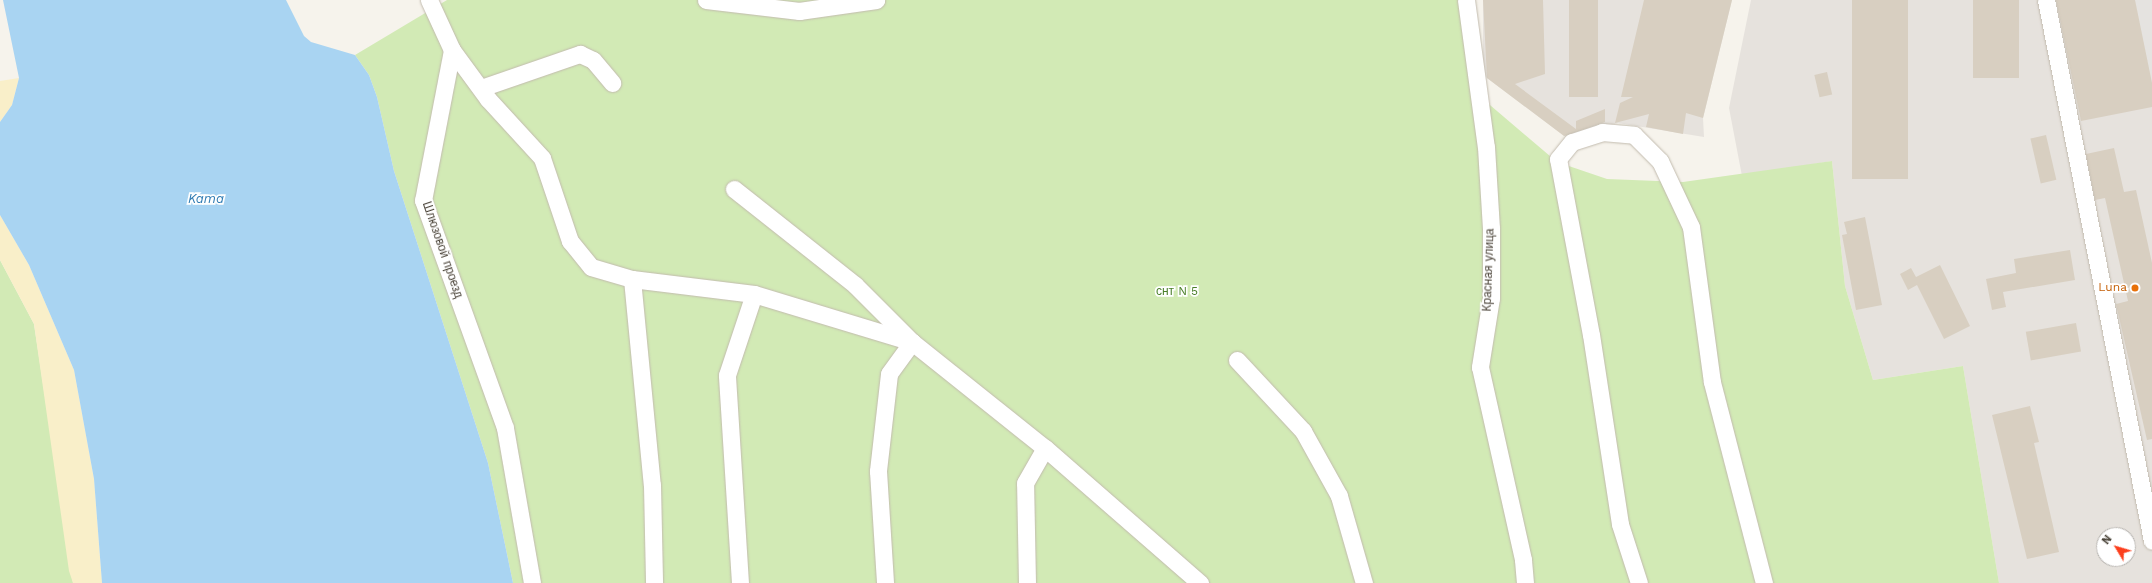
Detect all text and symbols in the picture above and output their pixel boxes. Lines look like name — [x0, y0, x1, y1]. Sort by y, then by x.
water label: Kama — [188, 191, 224, 207]
street label: Шлюзовой проезд — [419, 200, 465, 300]
street label: Красная улица — [1480, 228, 1498, 312]
place label: Luna — [2098, 281, 2127, 295]
marker: Luna — [2130, 283, 2140, 293]
park label: снт N 5 — [1156, 285, 1198, 299]
north arrow — [2096, 527, 2136, 567]
text: N — [2099, 533, 2115, 547]

